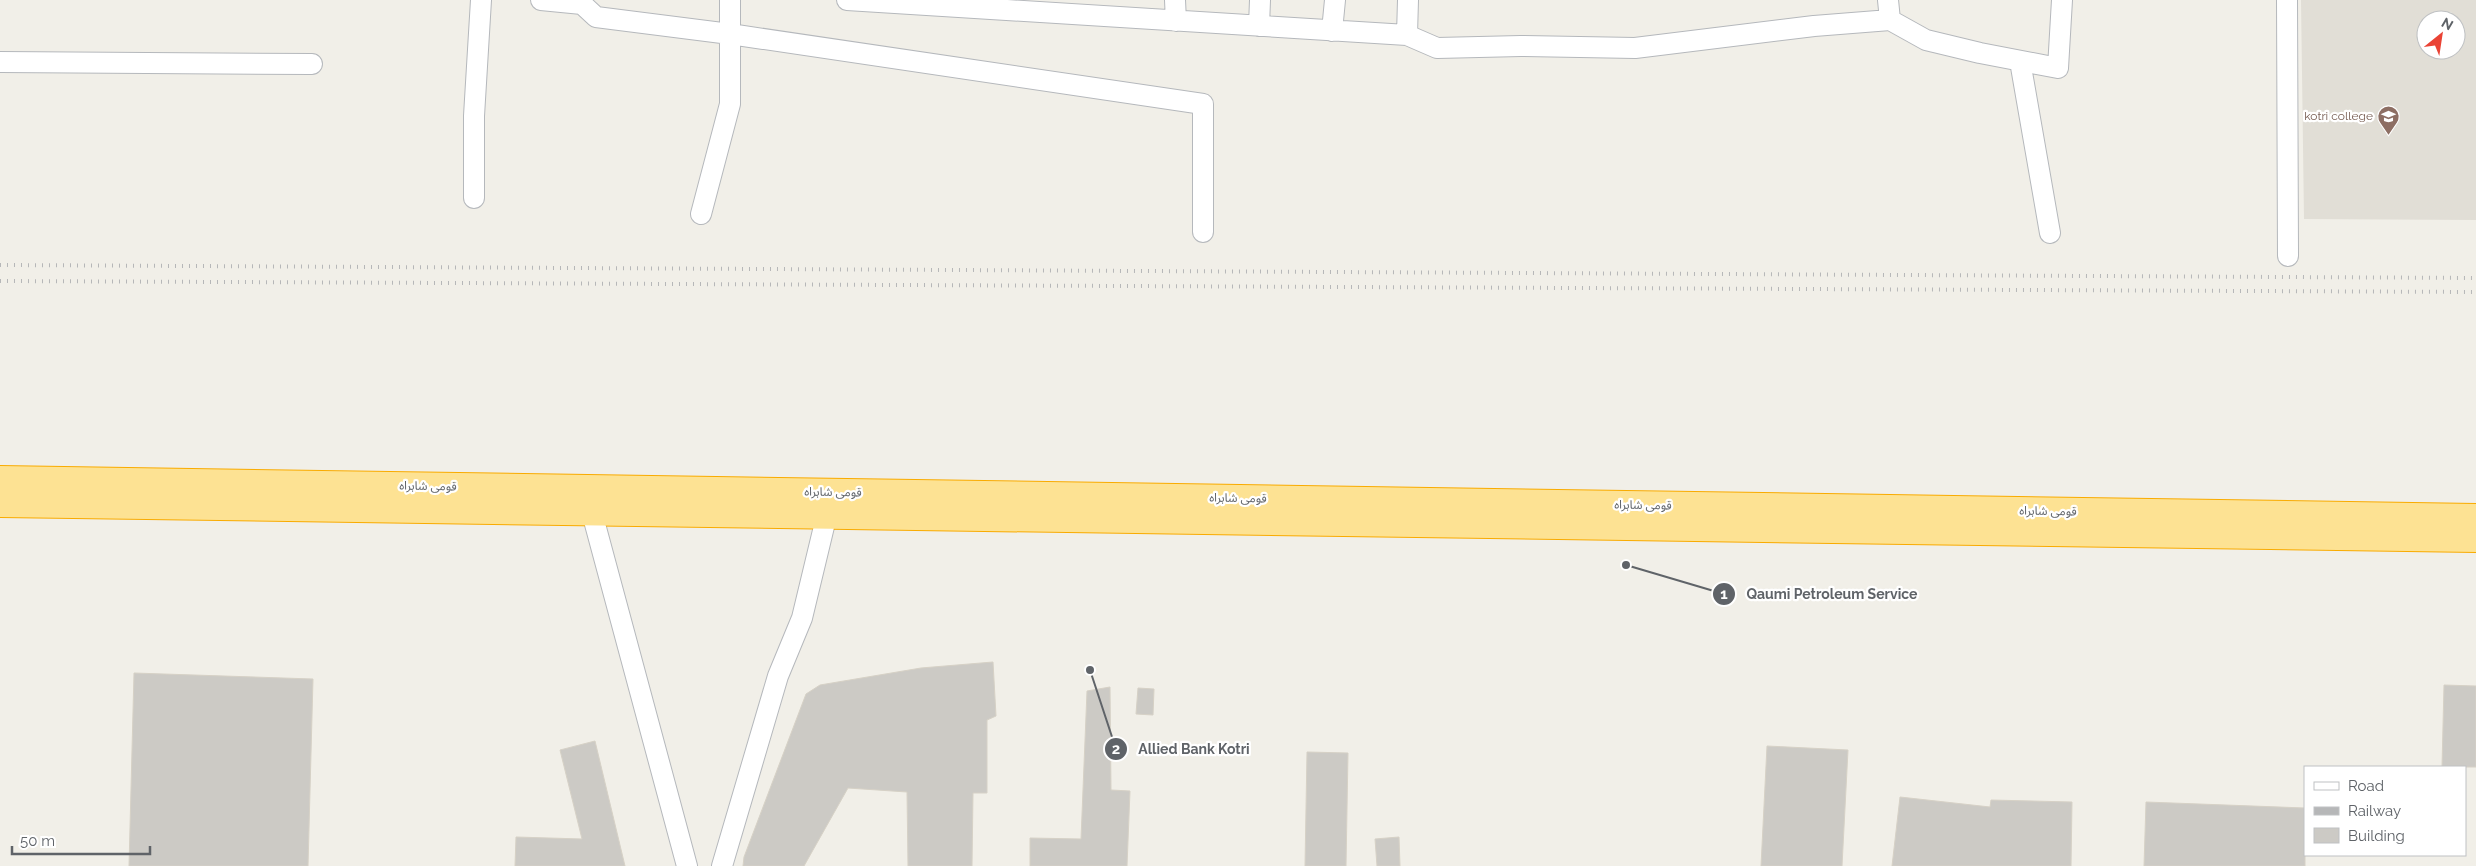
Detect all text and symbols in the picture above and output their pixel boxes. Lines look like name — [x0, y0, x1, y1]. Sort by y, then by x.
north arrow — [2416, 10, 2466, 60]
text: N — [2439, 14, 2456, 33]
school or university icon: kotri college — [2377, 104, 2401, 135]
place label: kotri college — [2304, 109, 2373, 123]
street label: قومی شاہراہ — [399, 478, 457, 494]
street label: قومی شاہراہ — [804, 484, 862, 500]
street label: قومی شاہراہ — [1209, 490, 1267, 506]
street label: قومی شاہراہ — [1614, 497, 1672, 513]
street label: قومی شاہراہ — [2019, 503, 2077, 519]
callout: Qaumi Petroleum Service — [1712, 580, 1928, 609]
text: 1 — [1720, 585, 1728, 603]
text: Qaumi Petroleum Service — [1747, 586, 1918, 602]
callout: Allied Bank Kotri — [1104, 734, 1260, 763]
text: 2 — [1112, 740, 1120, 758]
text: Allied Bank Kotri — [1138, 741, 1250, 757]
legend — [2304, 766, 2466, 856]
text: Road — [2348, 777, 2384, 795]
text: Railway — [2348, 802, 2401, 820]
scale bar — [12, 824, 150, 856]
text: Building — [2348, 827, 2405, 845]
text: 50 m — [20, 832, 55, 850]

